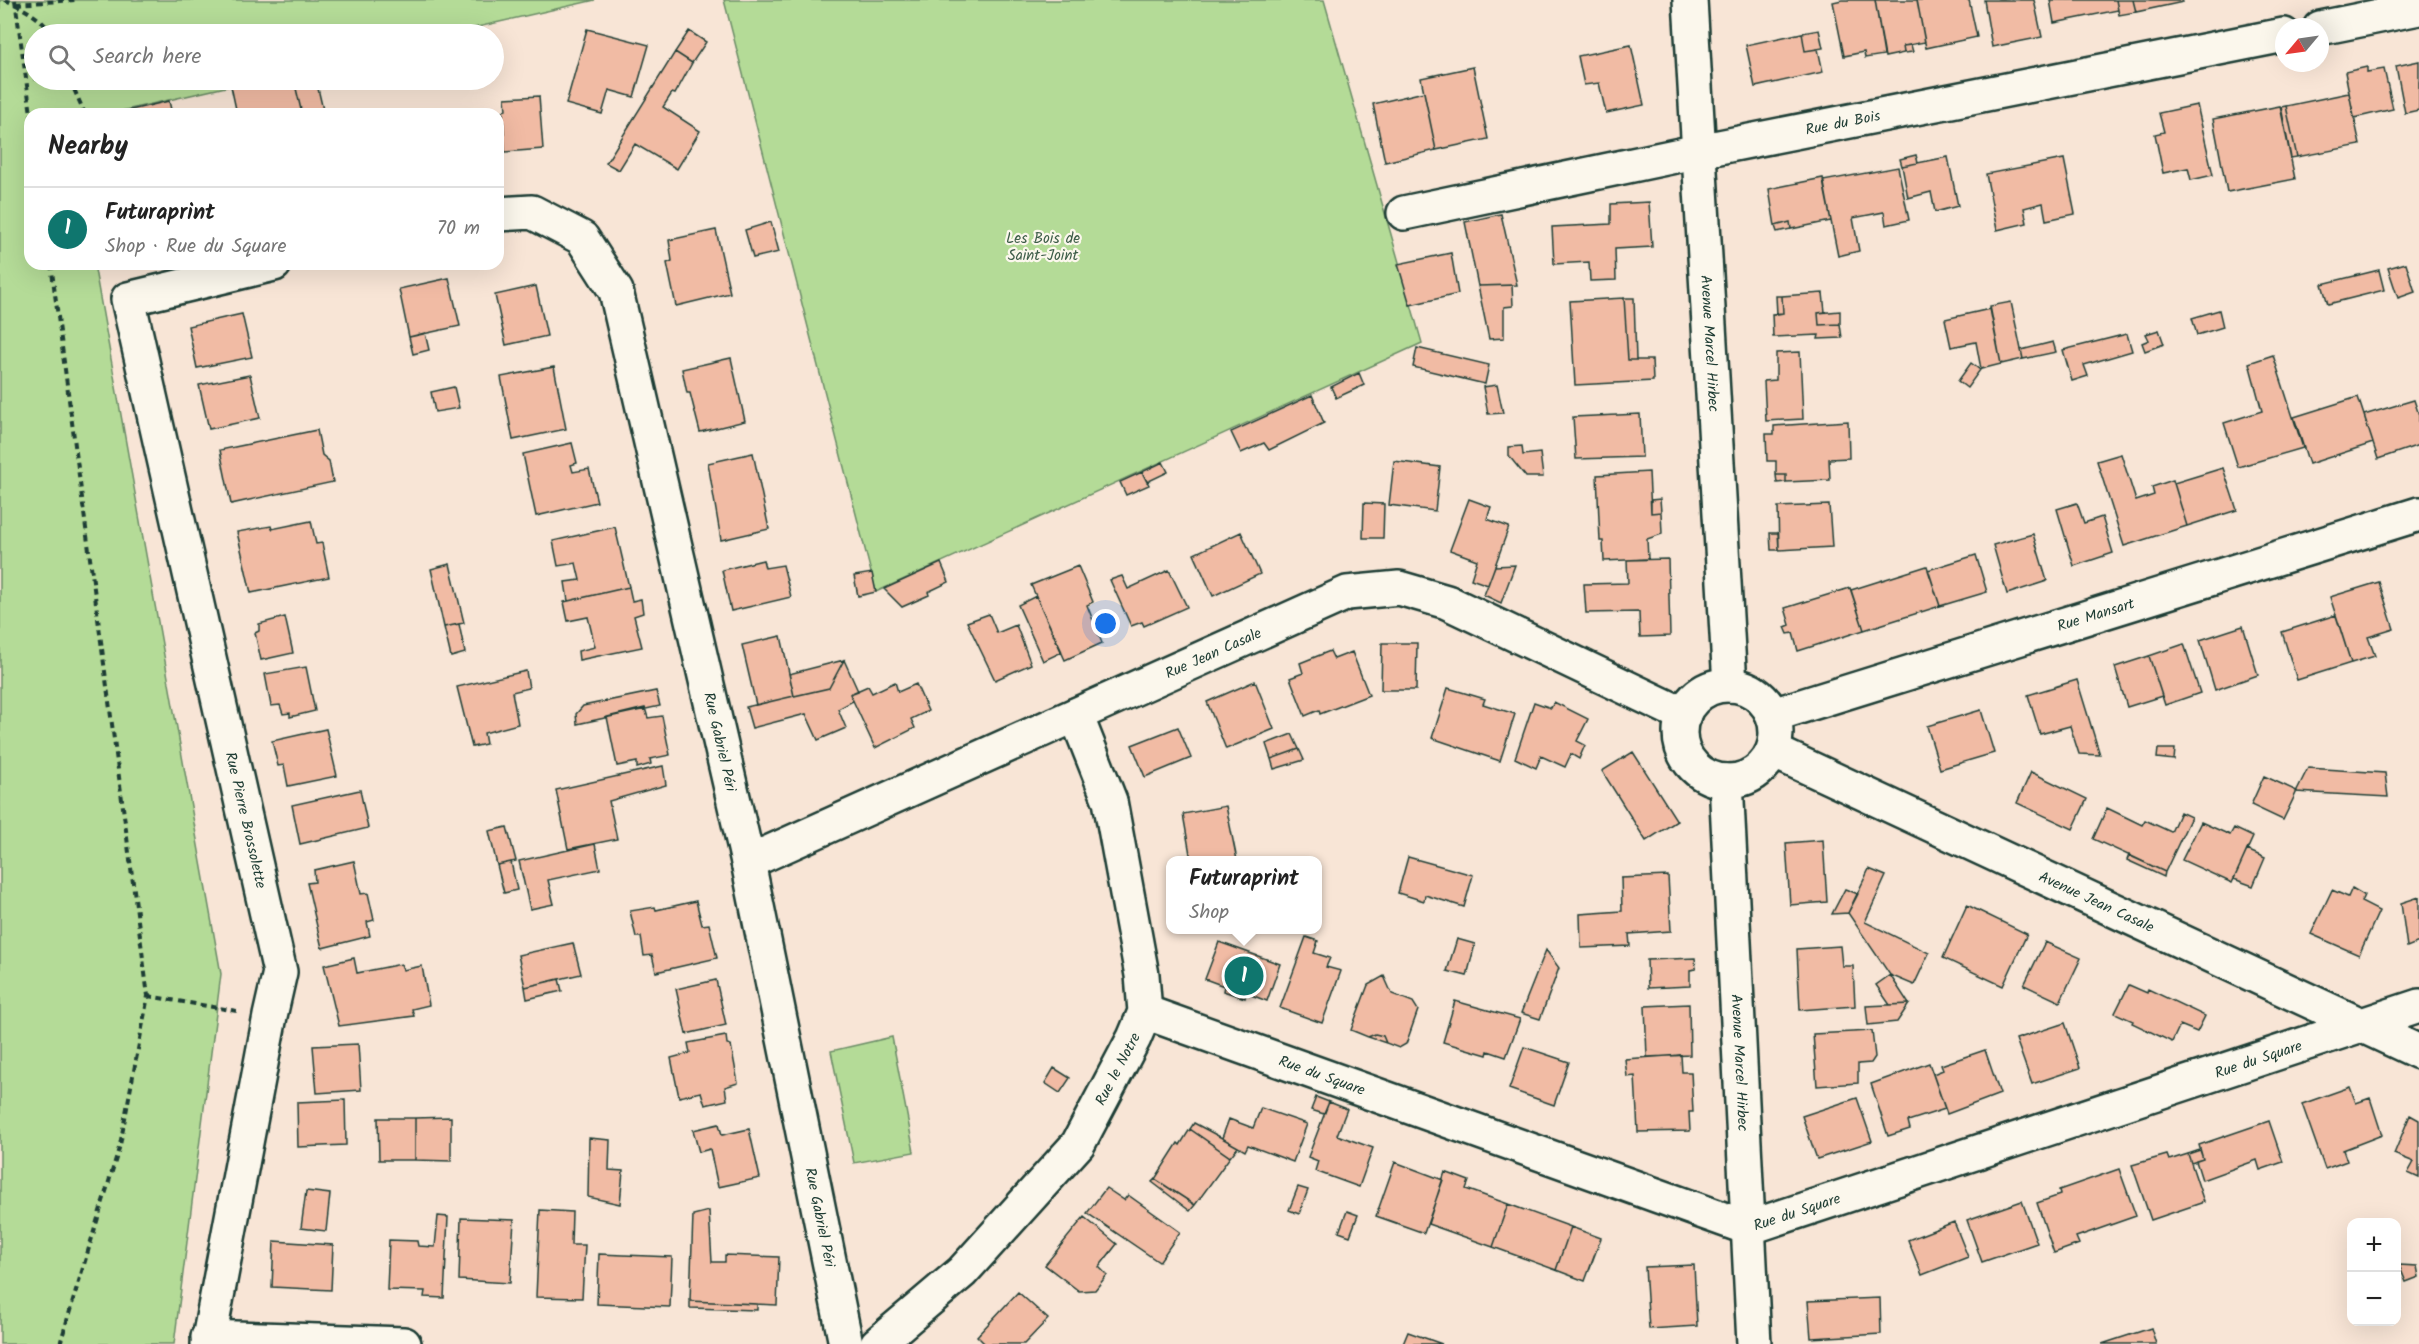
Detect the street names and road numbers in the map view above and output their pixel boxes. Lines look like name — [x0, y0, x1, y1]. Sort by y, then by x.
street label: Rue du Bois — [1803, 104, 1883, 143]
street label: Avenue Marcel Hirbec — [1693, 274, 1725, 413]
street label: Rue Mansart — [2054, 592, 2138, 639]
street label: Rue Jean Casale — [1161, 622, 1266, 686]
street label: Rue Gabriel Péri — [696, 690, 743, 795]
street label: Rue Pierre Brossolette — [218, 750, 272, 891]
street label: Avenue Jean Casale — [2034, 865, 2158, 940]
street label: Avenue Marcel Hirbec — [1724, 994, 1754, 1132]
street label: Rue le Notre — [1089, 1029, 1148, 1110]
street label: Rue du Square — [2212, 1034, 2306, 1086]
street label: Rue du Square — [1275, 1050, 1369, 1103]
street label: Rue Gabriel Péri — [797, 1166, 841, 1271]
street label: Rue du Square — [1750, 1187, 1844, 1238]

